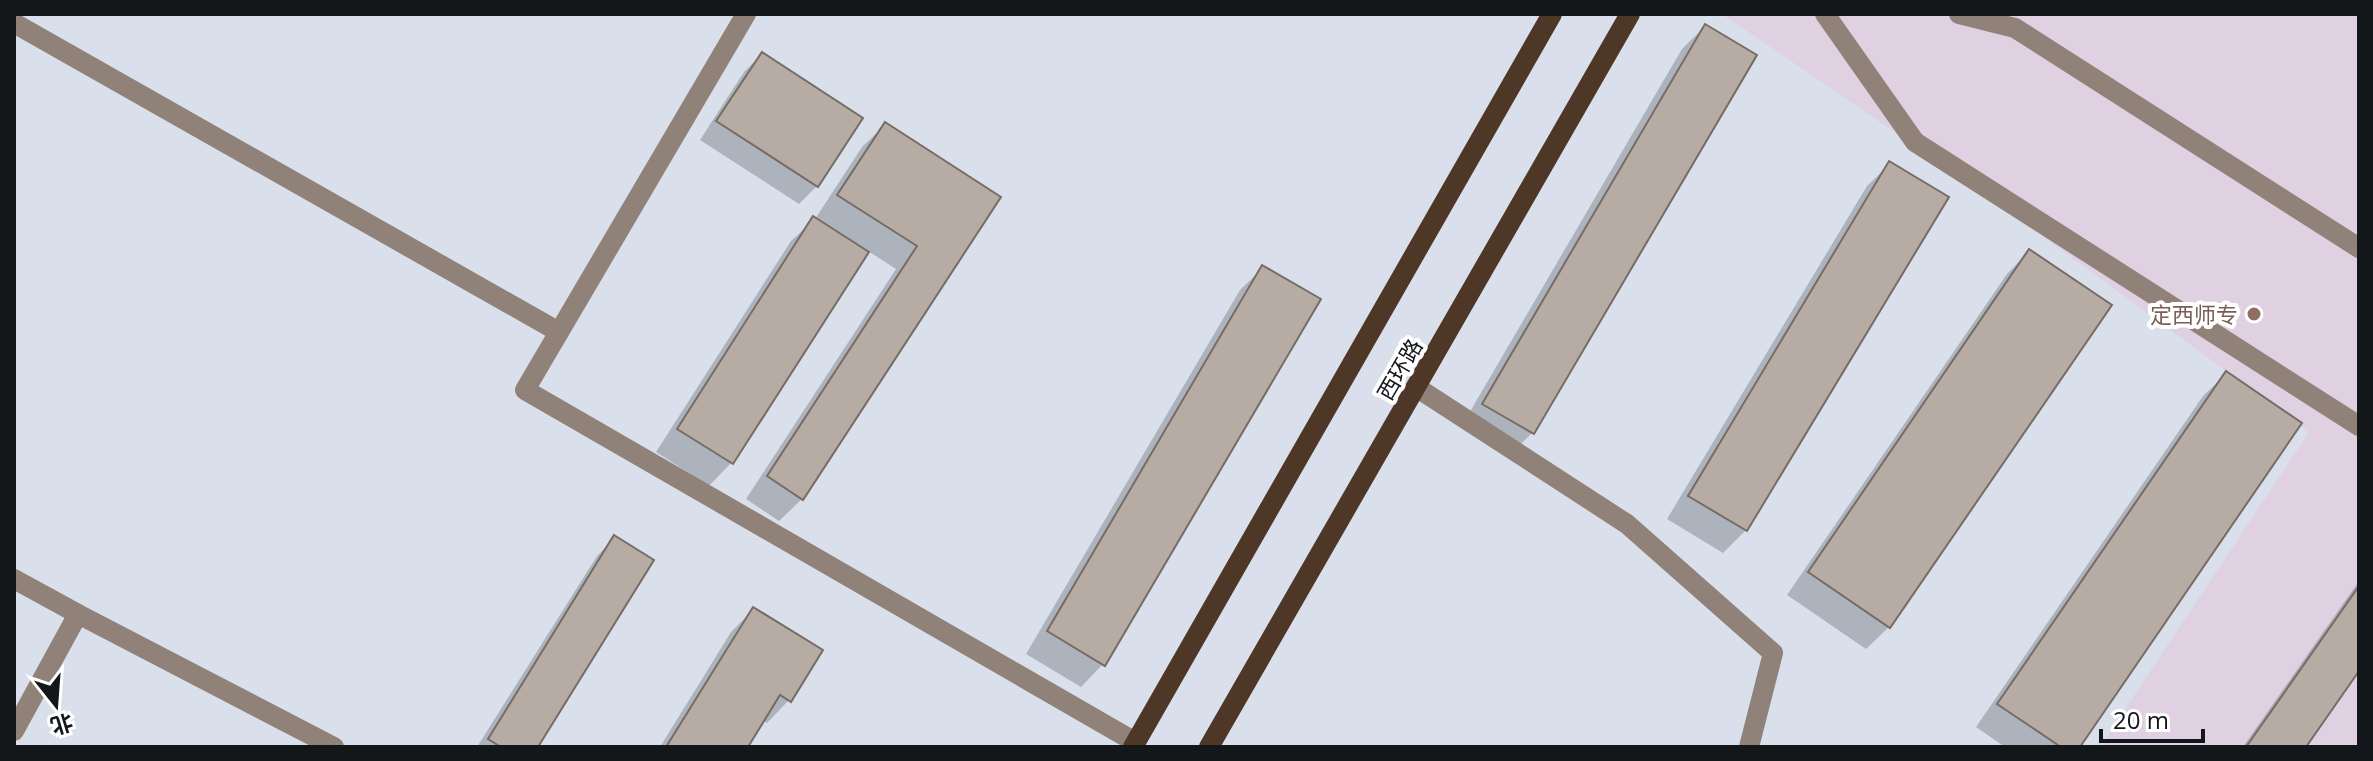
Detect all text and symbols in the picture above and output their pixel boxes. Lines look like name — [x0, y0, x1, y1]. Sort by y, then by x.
place label: 定西师专 — [2150, 299, 2238, 329]
marker: 定西师专 — [2245, 305, 2263, 323]
street label: 西环路 — [1370, 333, 1428, 405]
north arrow — [16, 665, 96, 745]
scale bar — [2101, 693, 2203, 743]
text: 20 m — [2113, 703, 2169, 736]
text: 北 — [47, 708, 77, 743]

